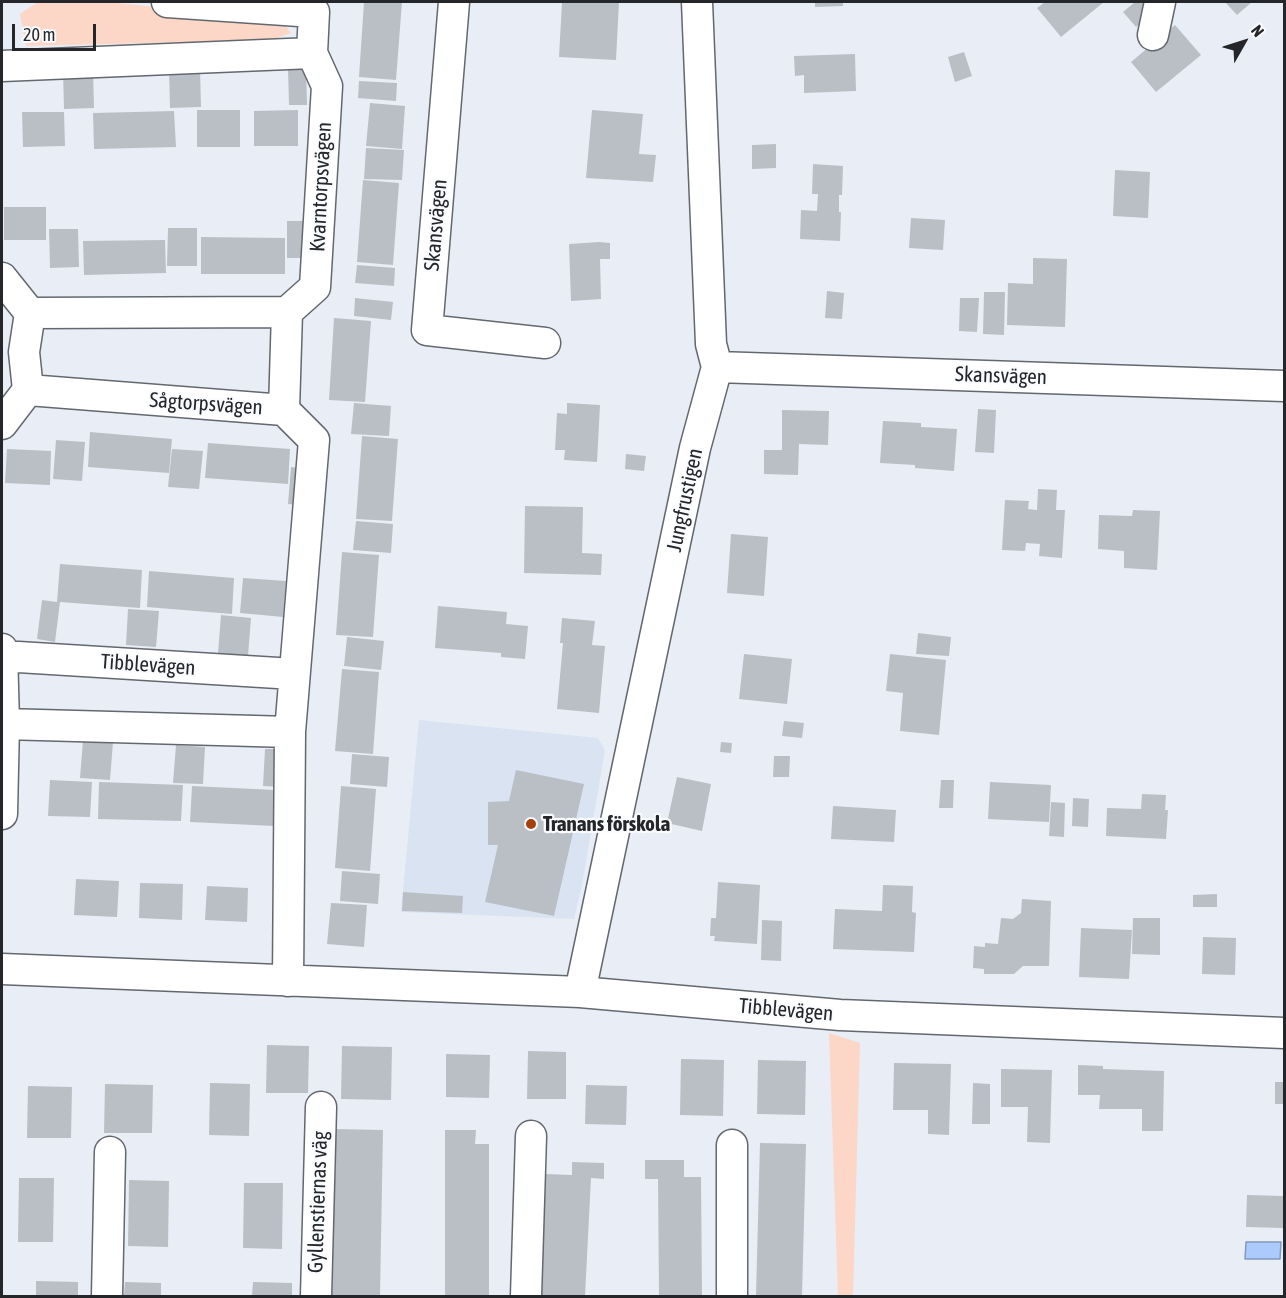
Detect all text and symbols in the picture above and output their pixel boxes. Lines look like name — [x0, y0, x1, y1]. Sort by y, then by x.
scale bar — [15, 12, 99, 50]
north arrow — [1214, 12, 1274, 72]
text: N — [1248, 21, 1268, 40]
text: 20 m — [23, 24, 55, 45]
street label: Kvarntorpsvägen — [305, 121, 337, 253]
street label: Skansvägen — [419, 178, 453, 272]
street label: Skansvägen — [955, 362, 1047, 390]
street label: Sågtorpsvägen — [149, 387, 263, 421]
street label: Jungfrustigen — [662, 446, 708, 554]
street label: Tibblevägen — [100, 649, 196, 681]
place label: Tranans förskola — [543, 811, 670, 837]
marker: Tranans förskola — [524, 817, 538, 831]
street label: Tibblevägen — [738, 993, 834, 1027]
street label: Gyllenstiernas väg — [303, 1131, 333, 1273]

